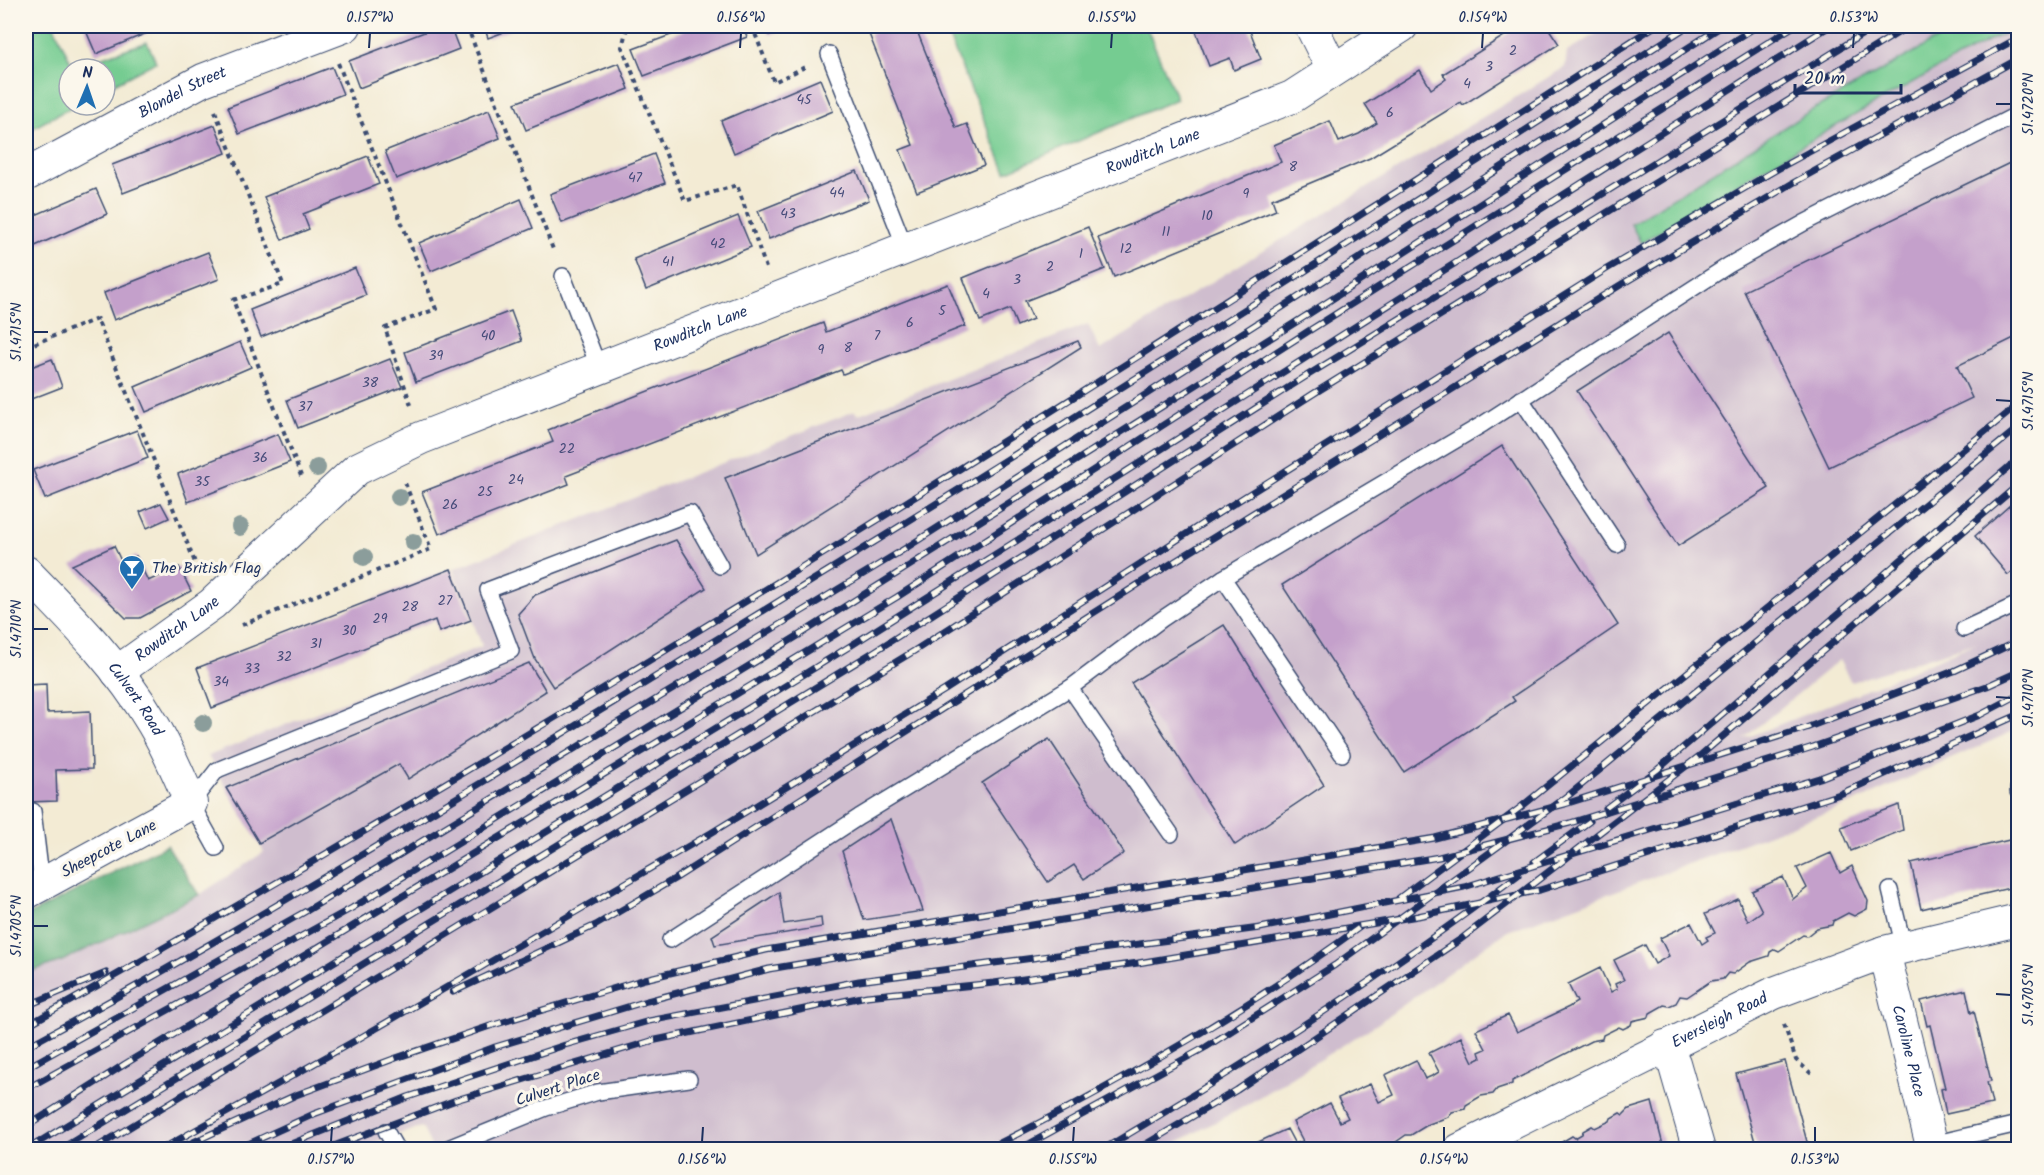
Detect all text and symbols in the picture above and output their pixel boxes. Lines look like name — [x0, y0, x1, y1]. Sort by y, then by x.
text: 0.157°W — [346, 6, 394, 30]
text: 0.156°W — [717, 6, 766, 30]
text: 0.155°W — [1088, 6, 1137, 30]
text: 0.154°W — [1459, 6, 1508, 30]
text: 0.153°W — [1829, 6, 1879, 30]
house number: 2 — [1509, 40, 1517, 62]
house number: 3 — [1485, 56, 1493, 78]
north arrow — [57, 57, 117, 117]
scale bar — [1795, 57, 1902, 95]
street label: Blondel Street — [134, 59, 231, 125]
text: N — [82, 61, 93, 86]
text: 20 m — [1804, 65, 1845, 94]
house number: 4 — [1463, 73, 1471, 95]
text: 51.4720°N — [2017, 73, 2041, 135]
house number: 45 — [796, 89, 813, 111]
house number: 6 — [1386, 102, 1394, 124]
street label: Rowditch Lane — [1102, 122, 1204, 181]
house number: 8 — [1289, 156, 1298, 178]
house number: 47 — [628, 167, 643, 189]
house number: 44 — [829, 182, 845, 204]
house number: 9 — [1243, 183, 1250, 205]
house number: 43 — [780, 203, 796, 225]
house number: 10 — [1201, 205, 1213, 227]
house number: 11 — [1162, 221, 1170, 243]
house number: 42 — [710, 233, 726, 255]
house number: 12 — [1120, 238, 1132, 260]
house number: 1 — [1079, 243, 1083, 265]
house number: 41 — [662, 251, 674, 273]
house number: 2 — [1046, 256, 1054, 278]
house number: 3 — [1013, 269, 1021, 291]
house number: 4 — [982, 283, 990, 305]
street label: Rowditch Lane — [649, 299, 751, 358]
house number: 5 — [938, 300, 947, 322]
text: 51.4715°N — [5, 302, 29, 362]
house number: 6 — [906, 312, 914, 334]
house number: 40 — [481, 325, 495, 347]
house number: 7 — [874, 325, 881, 347]
house number: 8 — [844, 337, 853, 359]
house number: 9 — [818, 339, 825, 361]
house number: 39 — [429, 345, 444, 367]
text: 51.4715°N — [2017, 371, 2041, 431]
house number: 38 — [362, 372, 379, 394]
house number: 37 — [298, 396, 313, 418]
house number: 22 — [559, 438, 575, 460]
house number: 36 — [252, 447, 268, 469]
house number: 24 — [508, 469, 524, 491]
house number: 35 — [194, 471, 211, 493]
house number: 25 — [477, 481, 494, 503]
house number: 26 — [442, 494, 458, 516]
bar icon: The British Flag — [117, 553, 147, 591]
place label: The British Flag — [152, 556, 261, 581]
street label: Rowditch Lane — [129, 590, 226, 668]
house number: 27 — [438, 590, 453, 612]
house number: 28 — [402, 596, 419, 618]
text: 51.4710°N — [5, 600, 29, 658]
house number: 29 — [373, 608, 388, 630]
house number: 30 — [342, 620, 357, 642]
house number: 31 — [310, 633, 322, 655]
house number: 32 — [276, 646, 292, 668]
street label: Culvert Road — [101, 656, 170, 741]
house number: 33 — [244, 658, 260, 680]
text: 51.4710°N — [2017, 669, 2041, 727]
house number: 34 — [213, 671, 229, 693]
street label: Sheepcote Lane — [57, 813, 161, 885]
text: 51.4705°N — [5, 895, 29, 957]
text: 51.4705°N — [2017, 964, 2041, 1026]
street label: Eversleigh Road — [1667, 985, 1773, 1055]
street label: Caroline Place — [1885, 1002, 1932, 1100]
street label: Culvert Place — [513, 1063, 603, 1113]
text: 0.157°W — [307, 1148, 355, 1172]
text: 0.156°W — [678, 1148, 727, 1172]
text: 0.155°W — [1049, 1148, 1098, 1172]
text: 0.154°W — [1420, 1148, 1469, 1172]
text: 0.153°W — [1790, 1148, 1840, 1172]

